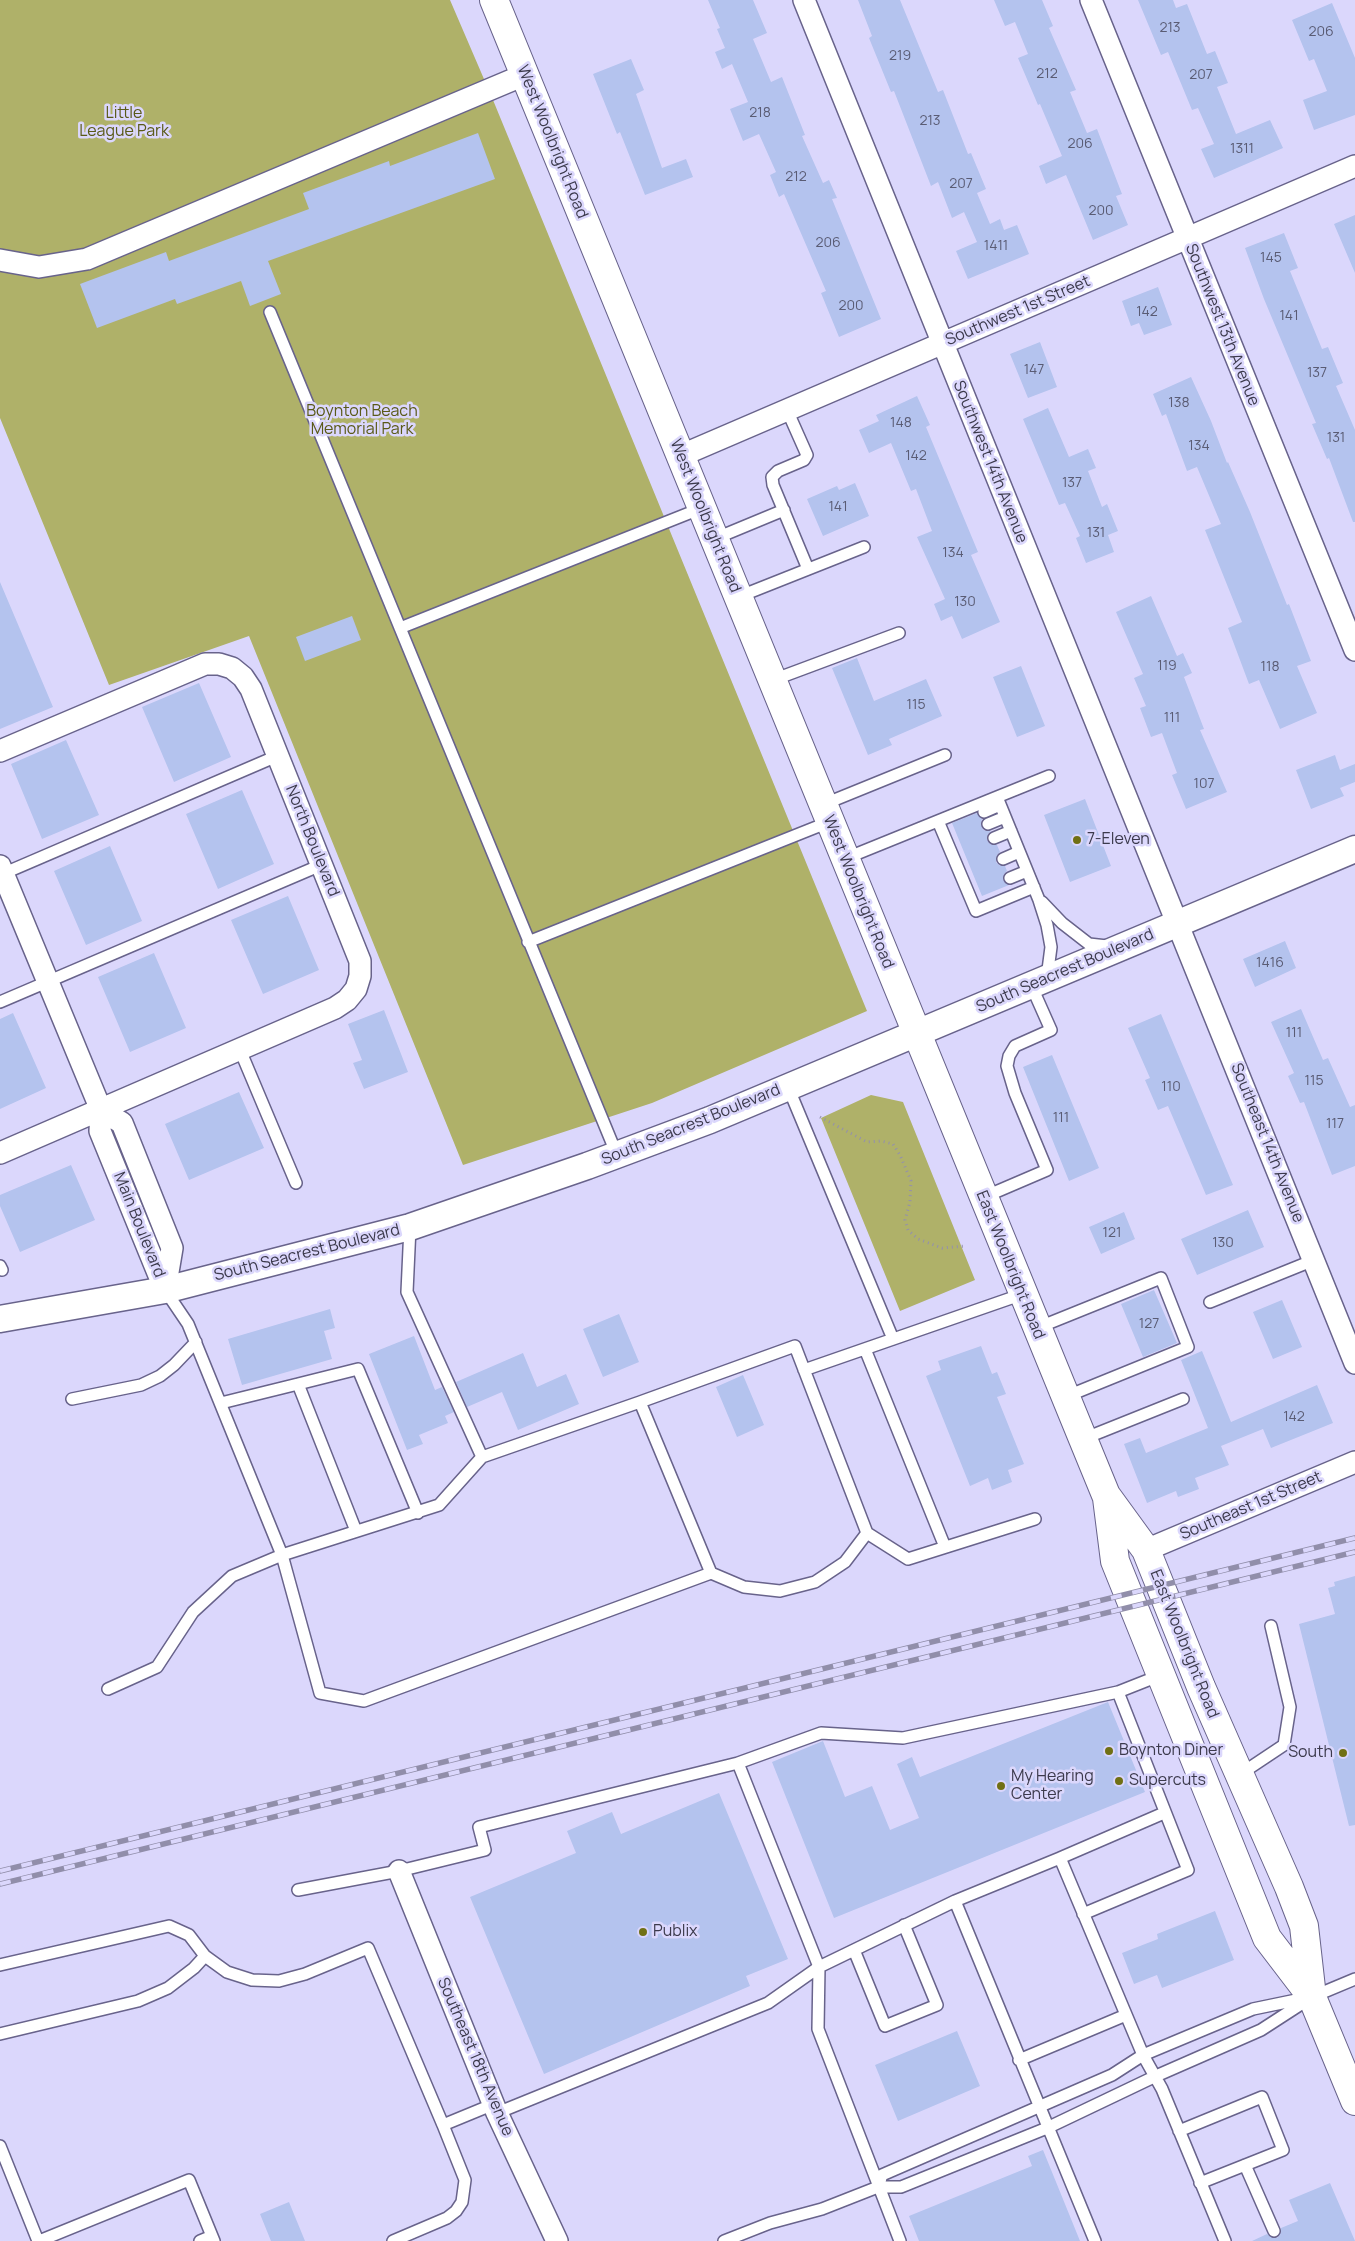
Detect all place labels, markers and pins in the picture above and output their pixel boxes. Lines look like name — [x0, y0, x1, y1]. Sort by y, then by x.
place label: 7-Eleven — [1087, 830, 1150, 850]
marker: 7-Eleven — [1071, 834, 1083, 846]
place label: Boynton Diner — [1119, 1741, 1223, 1761]
place label: South — [1288, 1743, 1333, 1763]
marker: Boynton Diner — [1103, 1745, 1115, 1757]
marker: South — [1337, 1747, 1349, 1759]
place label: My Hearing Center — [1011, 1767, 1094, 1805]
place label: Supercuts — [1129, 1771, 1206, 1791]
marker: Supercuts — [1113, 1775, 1125, 1787]
marker: My Hearing Center — [995, 1780, 1007, 1792]
place label: Publix — [653, 1922, 698, 1942]
marker: Publix — [637, 1926, 649, 1938]

